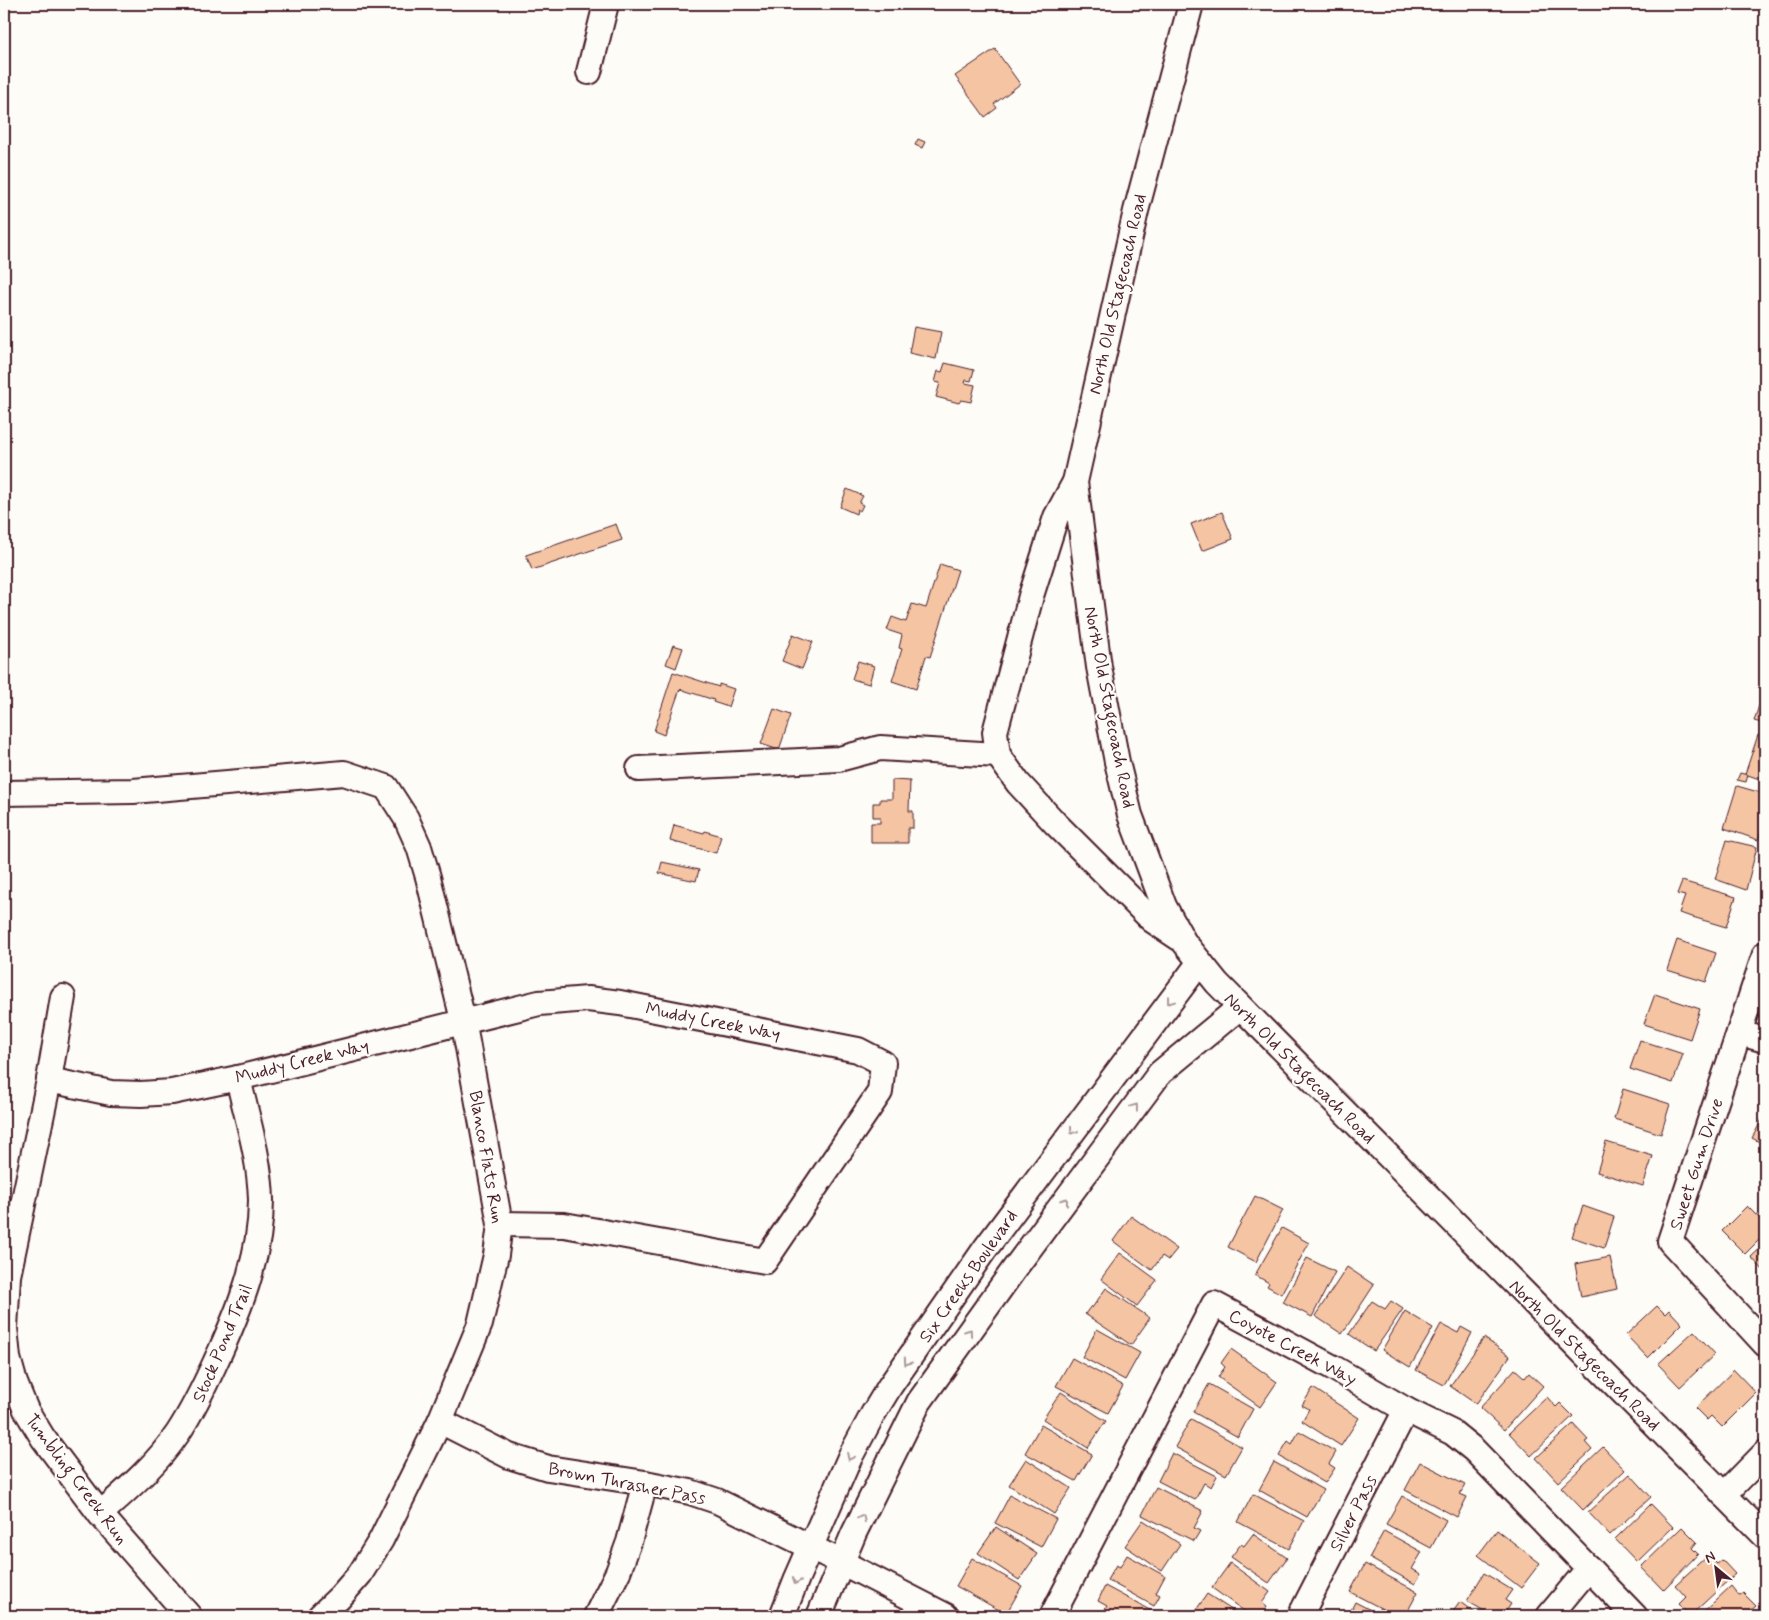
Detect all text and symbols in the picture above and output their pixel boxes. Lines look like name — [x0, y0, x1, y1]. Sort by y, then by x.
street label: North Old Stagecoach Road — [1083, 192, 1155, 397]
street label: North Old Stagecoach Road — [1076, 604, 1140, 811]
street label: North Old Stagecoach Road — [1217, 988, 1380, 1151]
one-way arrow — [1168, 995, 1176, 1004]
street label: Muddy Creek Way — [643, 997, 782, 1047]
street label: Muddy Creek Way — [233, 1034, 372, 1090]
street label: Blanco Flats Run — [463, 1089, 510, 1225]
street label: Sweet Gum Drive — [1664, 1095, 1730, 1233]
one-way arrow — [1130, 1104, 1138, 1113]
one-way arrow — [1070, 1125, 1079, 1135]
one-way arrow — [1059, 1197, 1068, 1207]
street label: Six Creeks Boulevard — [914, 1205, 1024, 1348]
street label: North Old Stagecoach Road — [1502, 1275, 1665, 1438]
street label: Stock Pond Trail — [187, 1281, 259, 1406]
street label: Coyote Creek Way — [1224, 1304, 1361, 1392]
one-way arrow — [963, 1328, 972, 1338]
one-way arrow — [904, 1357, 913, 1366]
street label: Tumbling Creek Run — [17, 1409, 133, 1551]
one-way arrow — [846, 1452, 856, 1461]
street label: Brown Thrasher Pass — [546, 1457, 708, 1511]
street label: Silver Pass — [1324, 1471, 1383, 1556]
one-way arrow — [855, 1514, 866, 1523]
north arrow — [1692, 1542, 1742, 1592]
text: N — [1702, 1547, 1719, 1568]
one-way arrow — [792, 1577, 802, 1585]

